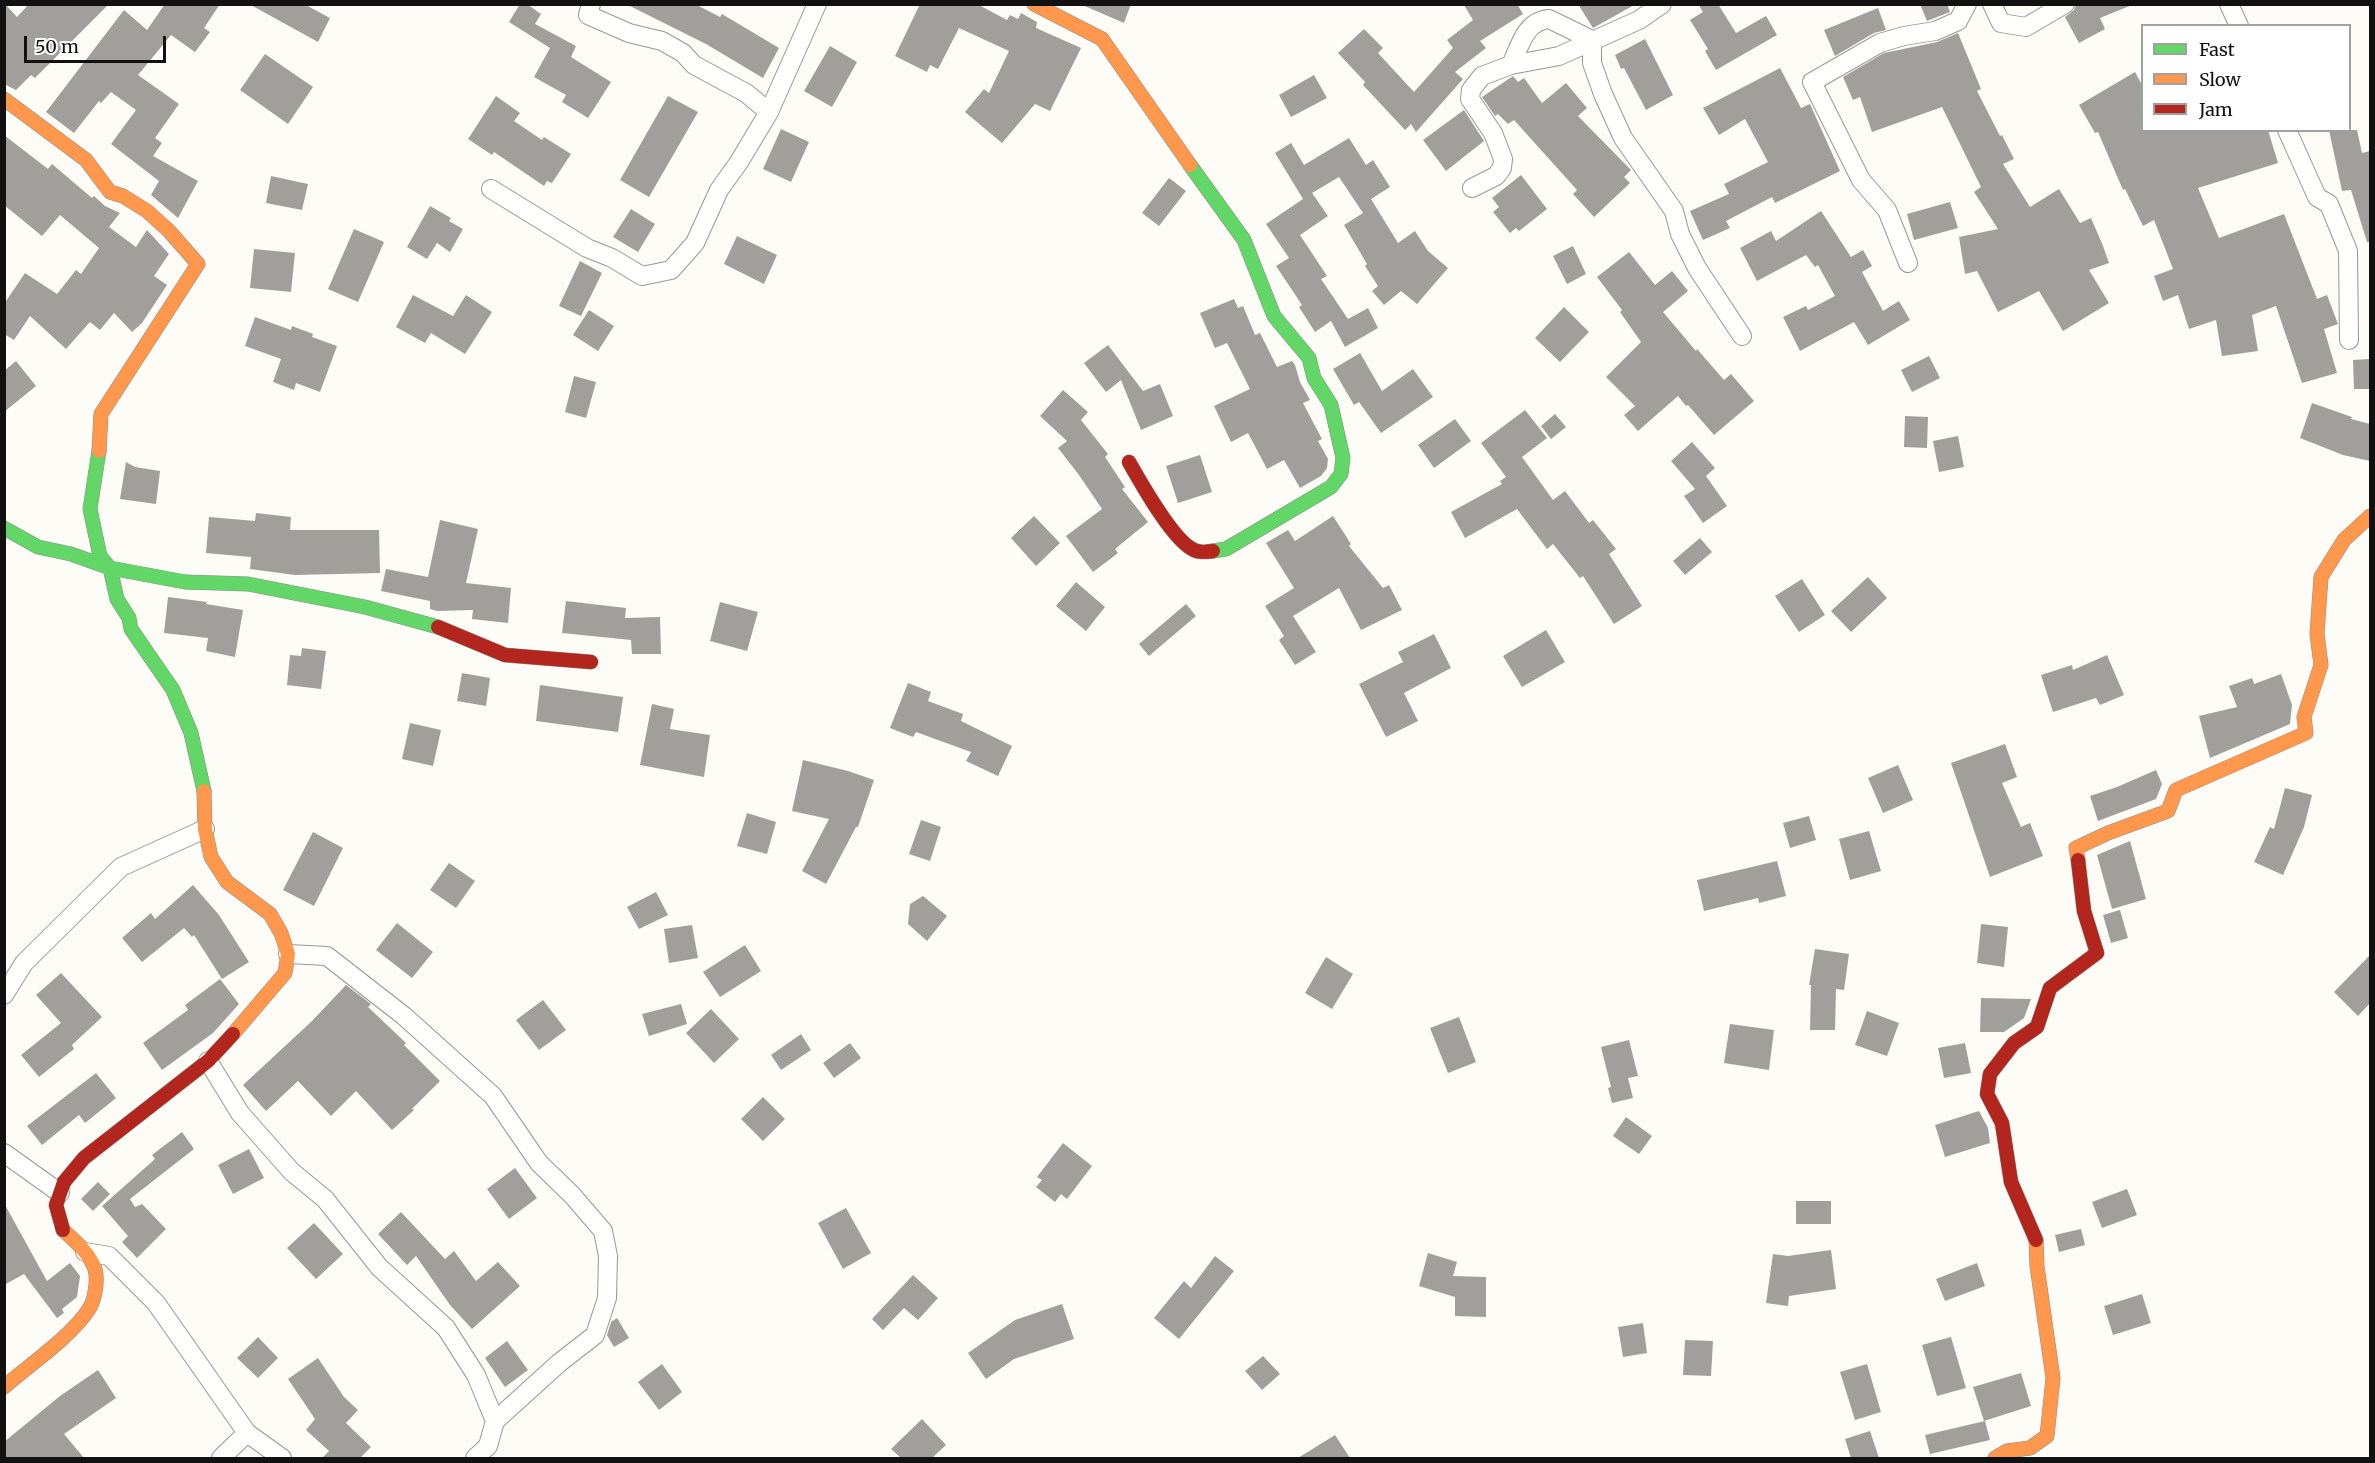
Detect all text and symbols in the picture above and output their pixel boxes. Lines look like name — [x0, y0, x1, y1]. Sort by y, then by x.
scale bar — [27, 24, 170, 62]
legend — [2141, 24, 2351, 132]
text: 50 m — [35, 35, 79, 58]
text: Fast — [2199, 38, 2235, 61]
text: Slow — [2199, 68, 2241, 91]
text: Jam — [2199, 98, 2233, 121]

